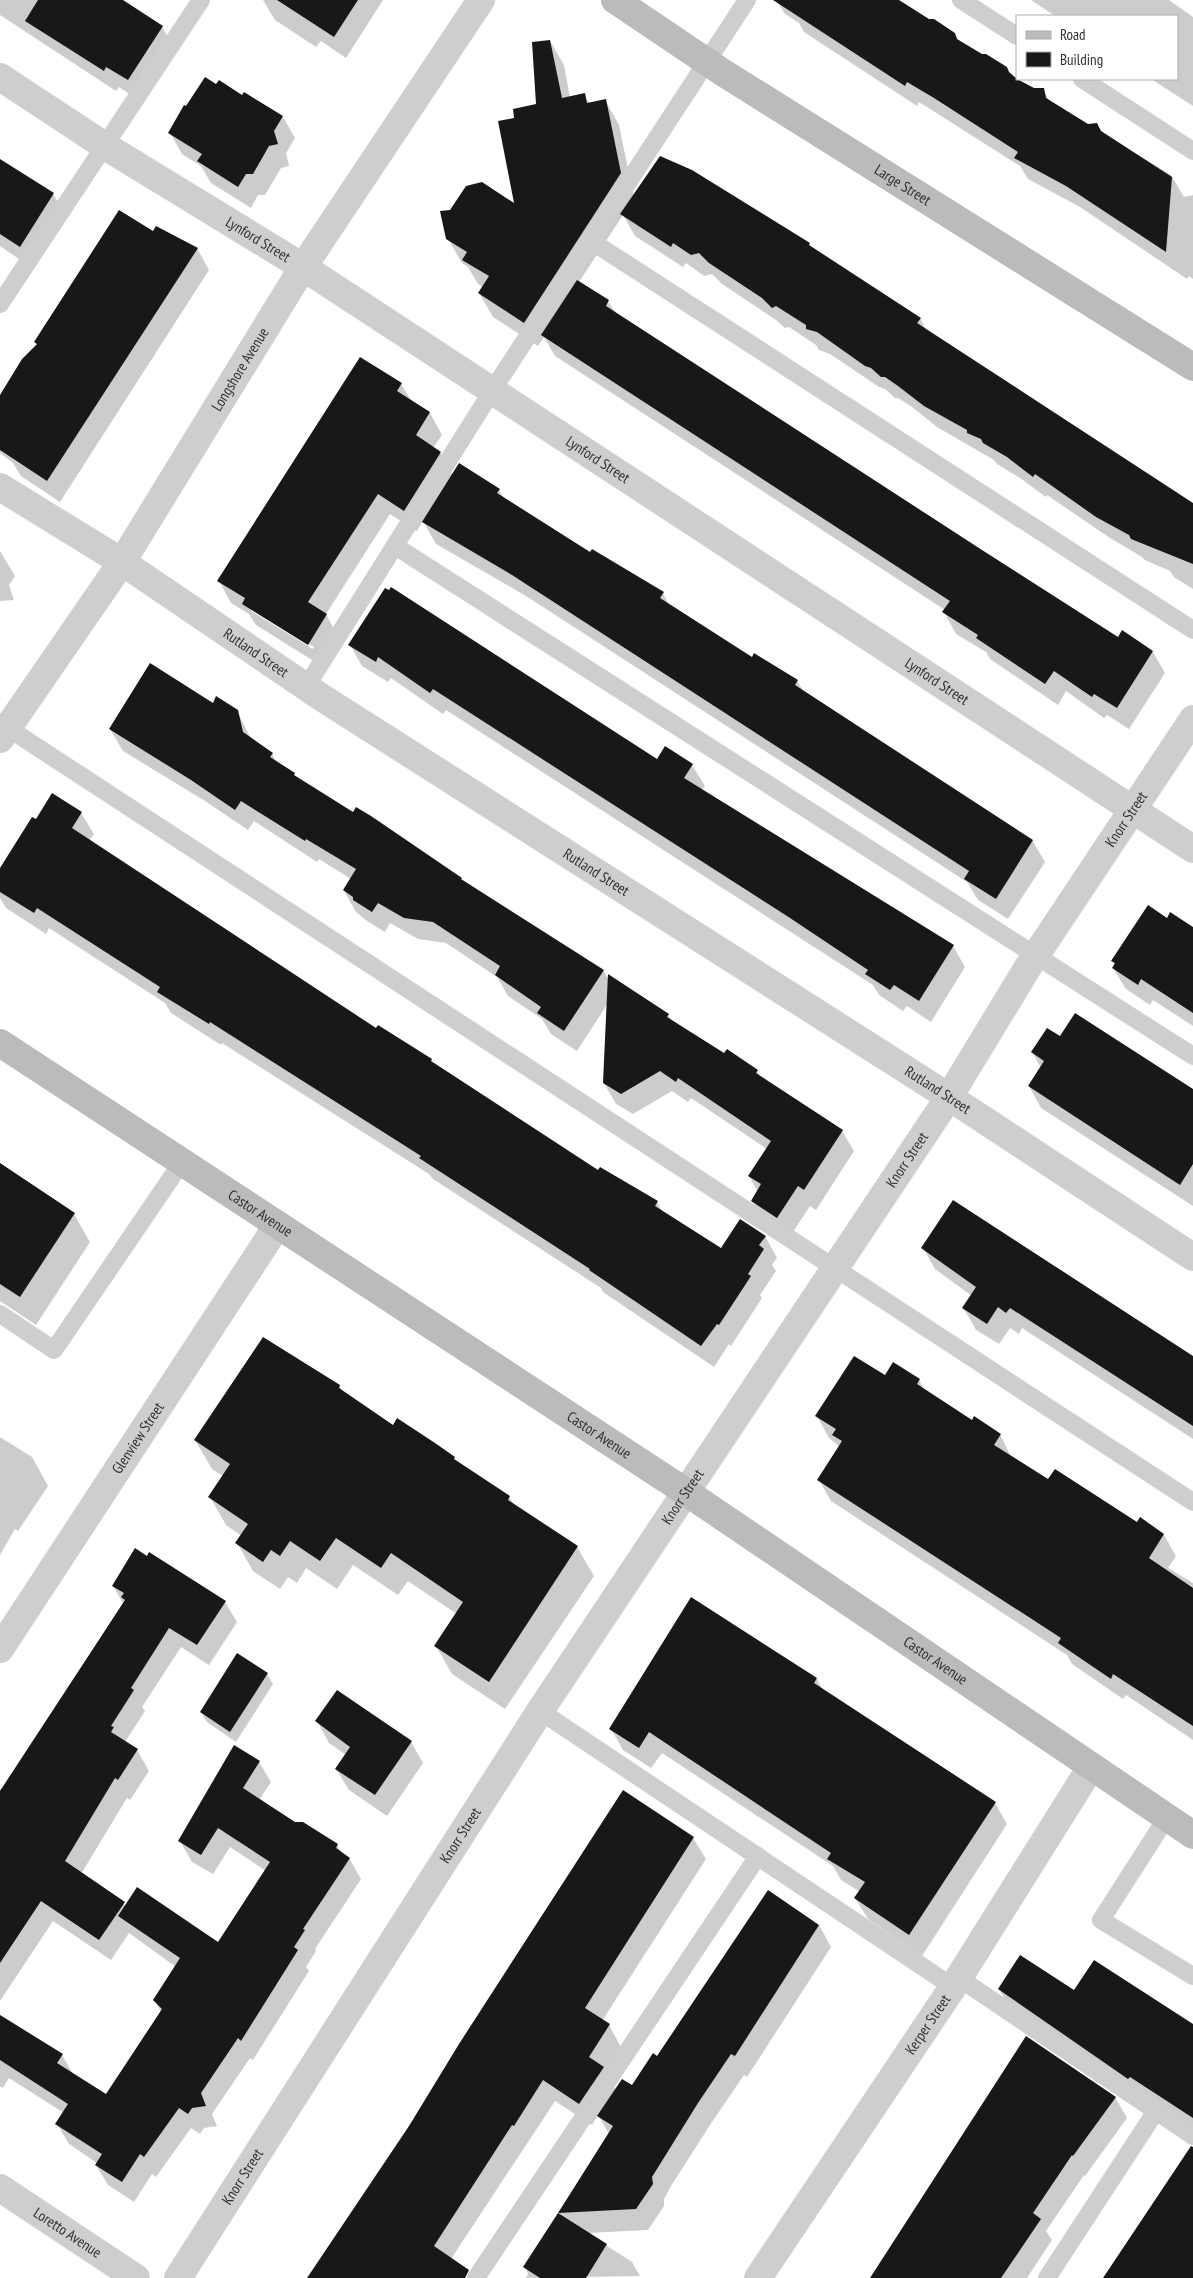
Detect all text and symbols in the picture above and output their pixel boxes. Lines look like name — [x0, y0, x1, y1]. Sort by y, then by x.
legend — [1016, 15, 1178, 80]
text: Road — [1060, 25, 1086, 44]
text: Building — [1060, 50, 1103, 69]
street label: Large Street — [871, 160, 935, 209]
street label: Lynford Street — [222, 212, 294, 266]
street label: Longshore Avenue — [207, 324, 273, 414]
street label: Lynford Street — [563, 432, 634, 487]
street label: Rutland Street — [220, 624, 292, 681]
street label: Lynford Street — [902, 653, 973, 709]
street label: Knorr Street — [1101, 788, 1151, 850]
street label: Rutland Street — [560, 844, 633, 900]
street label: Rutland Street — [901, 1061, 975, 1118]
street label: Knorr Street — [881, 1128, 932, 1191]
street label: Castor Avenue — [225, 1185, 296, 1241]
street label: Glenview Street — [107, 1399, 168, 1477]
street label: Castor Avenue — [564, 1407, 635, 1463]
street label: Knorr Street — [657, 1465, 708, 1528]
street label: Castor Avenue — [900, 1632, 971, 1689]
street label: Knorr Street — [435, 1804, 485, 1867]
street label: Kerper Street — [900, 1991, 954, 2058]
street label: Knorr Street — [217, 2145, 267, 2208]
street label: Loretto Avenue — [30, 2203, 106, 2262]

